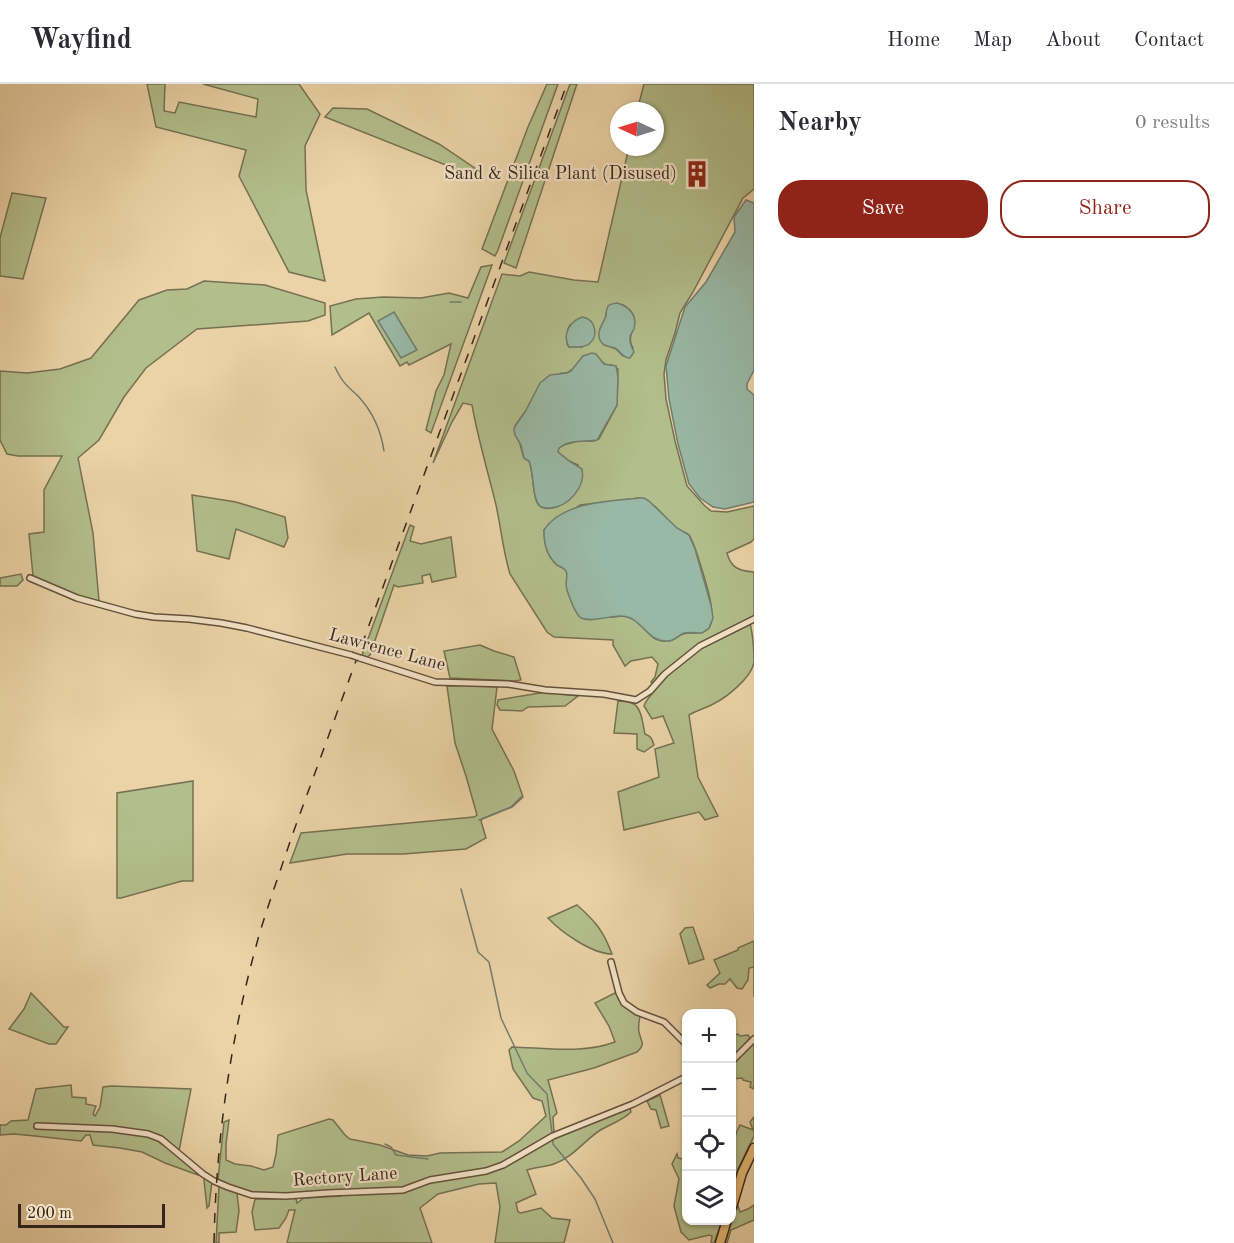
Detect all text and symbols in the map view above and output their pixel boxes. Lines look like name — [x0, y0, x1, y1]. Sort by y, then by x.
text: Wayfind — [30, 27, 132, 55]
text: Home — [887, 30, 940, 51]
text: Map — [973, 30, 1012, 51]
text: About — [1045, 30, 1101, 51]
text: Contact — [1134, 30, 1204, 51]
north arrow — [610, 102, 664, 156]
text: Nearby — [778, 110, 862, 136]
text: 0 results — [1135, 113, 1210, 133]
building icon: Sand & Silica Plant (Disused) — [682, 159, 712, 189]
place label: Sand & Silica Plant (Disused) — [444, 164, 677, 183]
button: Save — [778, 180, 988, 238]
button: Share — [1000, 180, 1210, 238]
street label: Lawrence Lane — [327, 626, 447, 674]
map controls — [682, 1009, 736, 1225]
button: + — [682, 1009, 736, 1063]
button: − — [682, 1063, 736, 1117]
button: locate — [682, 1117, 736, 1171]
street label: Rectory Lane — [292, 1164, 398, 1190]
button: layers — [682, 1171, 736, 1225]
scale bar — [18, 1201, 165, 1228]
text: 200 m — [27, 1206, 72, 1222]

